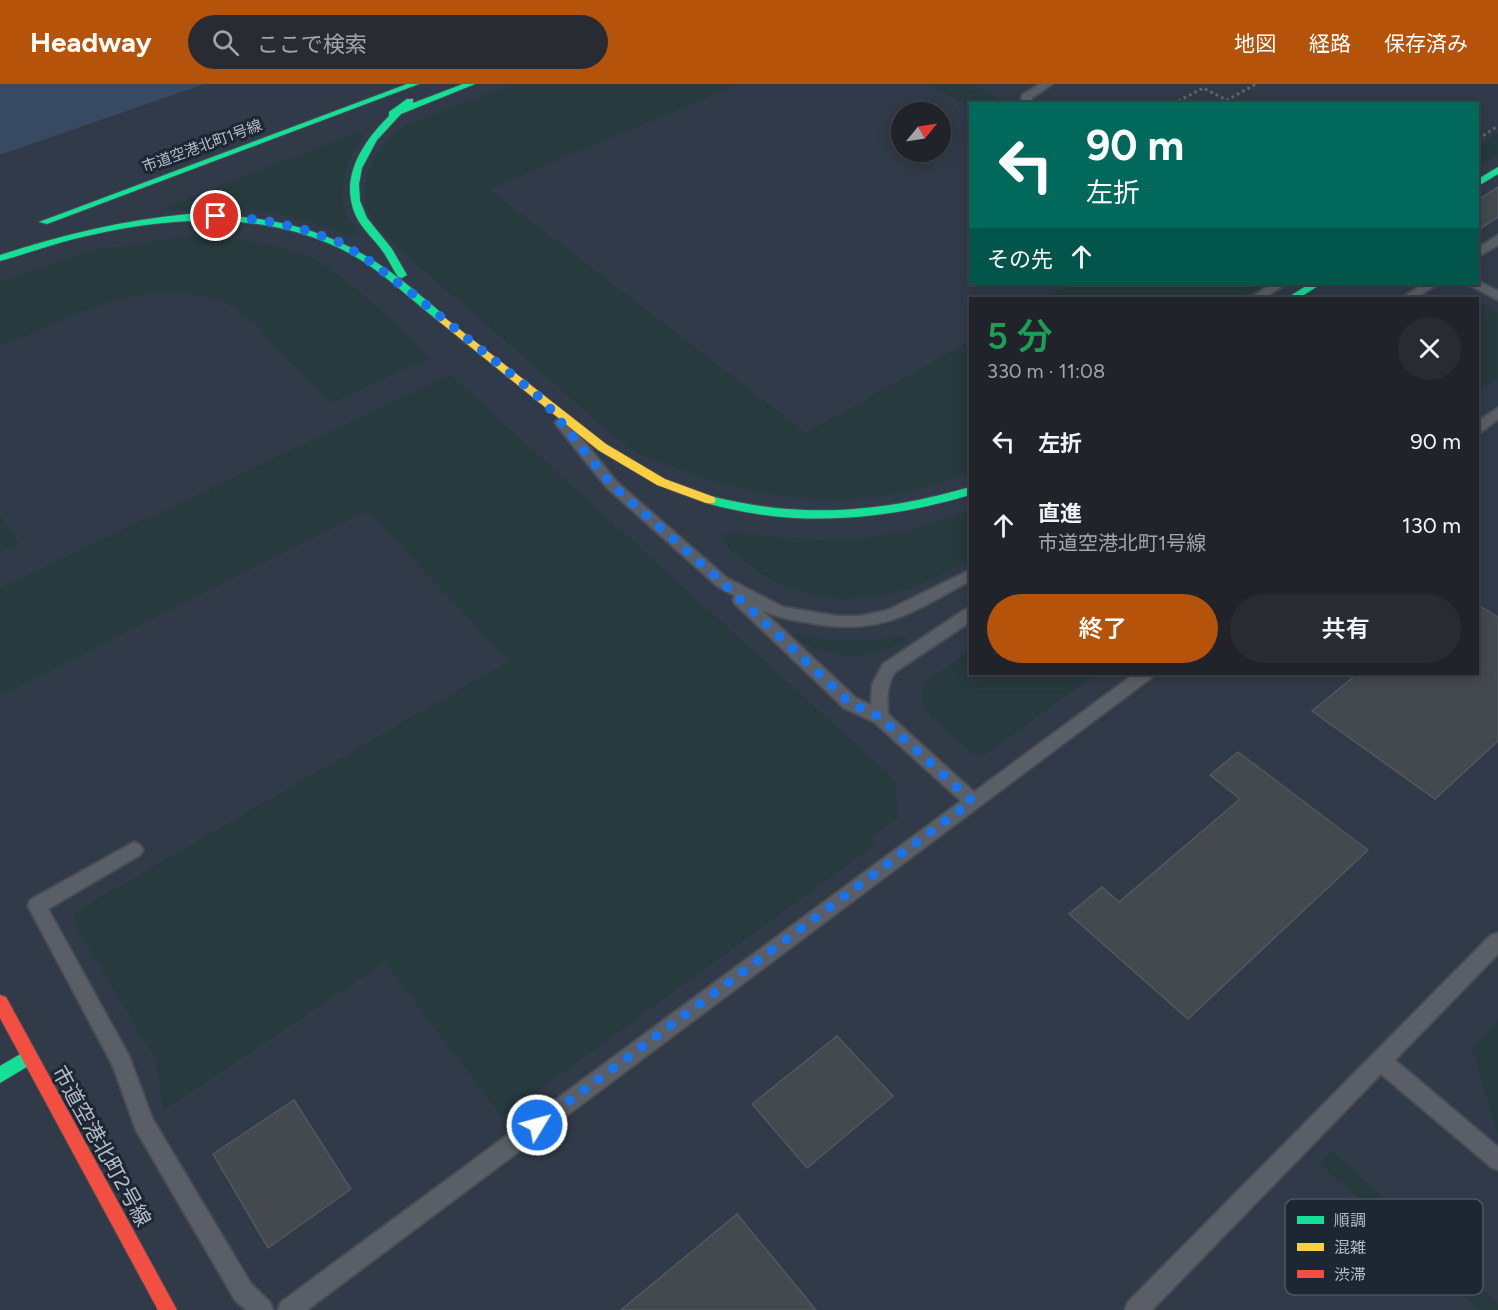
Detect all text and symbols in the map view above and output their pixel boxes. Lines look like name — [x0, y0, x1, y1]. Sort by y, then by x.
search box — [188, 15, 608, 69]
text: Headway — [30, 25, 152, 59]
icon: search — [209, 26, 242, 59]
text: ここで検索 — [257, 31, 367, 58]
text: 地図 — [1234, 31, 1276, 56]
text: 経路 — [1309, 31, 1351, 56]
text: 保存済み — [1384, 31, 1468, 56]
north arrow — [891, 102, 951, 162]
map controls — [891, 102, 951, 162]
street label: 市道空港北町1号線 — [140, 116, 264, 176]
text: 90 m — [1086, 120, 1184, 171]
icon: left — [987, 126, 1065, 204]
text: 左折 — [1086, 176, 1140, 209]
pin — [190, 190, 241, 241]
icon: arrive — [199, 199, 232, 232]
icon: ahead — [1065, 240, 1098, 273]
text: その先 — [987, 246, 1053, 273]
text: 5 分 — [987, 315, 1052, 358]
button: close — [1398, 317, 1461, 380]
text: 330 m · 11:08 — [987, 359, 1105, 383]
icon: left — [987, 425, 1020, 458]
text: 90 m — [1410, 428, 1461, 455]
text: 左折 — [1038, 430, 1082, 457]
text: 直進 — [1038, 500, 1082, 527]
icon: ahead — [987, 509, 1020, 542]
text: 130 m — [1402, 512, 1461, 539]
text: 市道空港北町1号線 — [1038, 531, 1206, 555]
button: 終了 — [987, 594, 1218, 663]
button: 共有 — [1230, 594, 1461, 663]
street label: 市道空港北町2号線 — [47, 1061, 157, 1231]
position arrow — [505, 1093, 569, 1157]
legend — [1285, 1199, 1483, 1295]
text: 順調 — [1334, 1211, 1366, 1230]
text: 混雑 — [1334, 1238, 1366, 1257]
text: 渋滞 — [1334, 1265, 1366, 1284]

